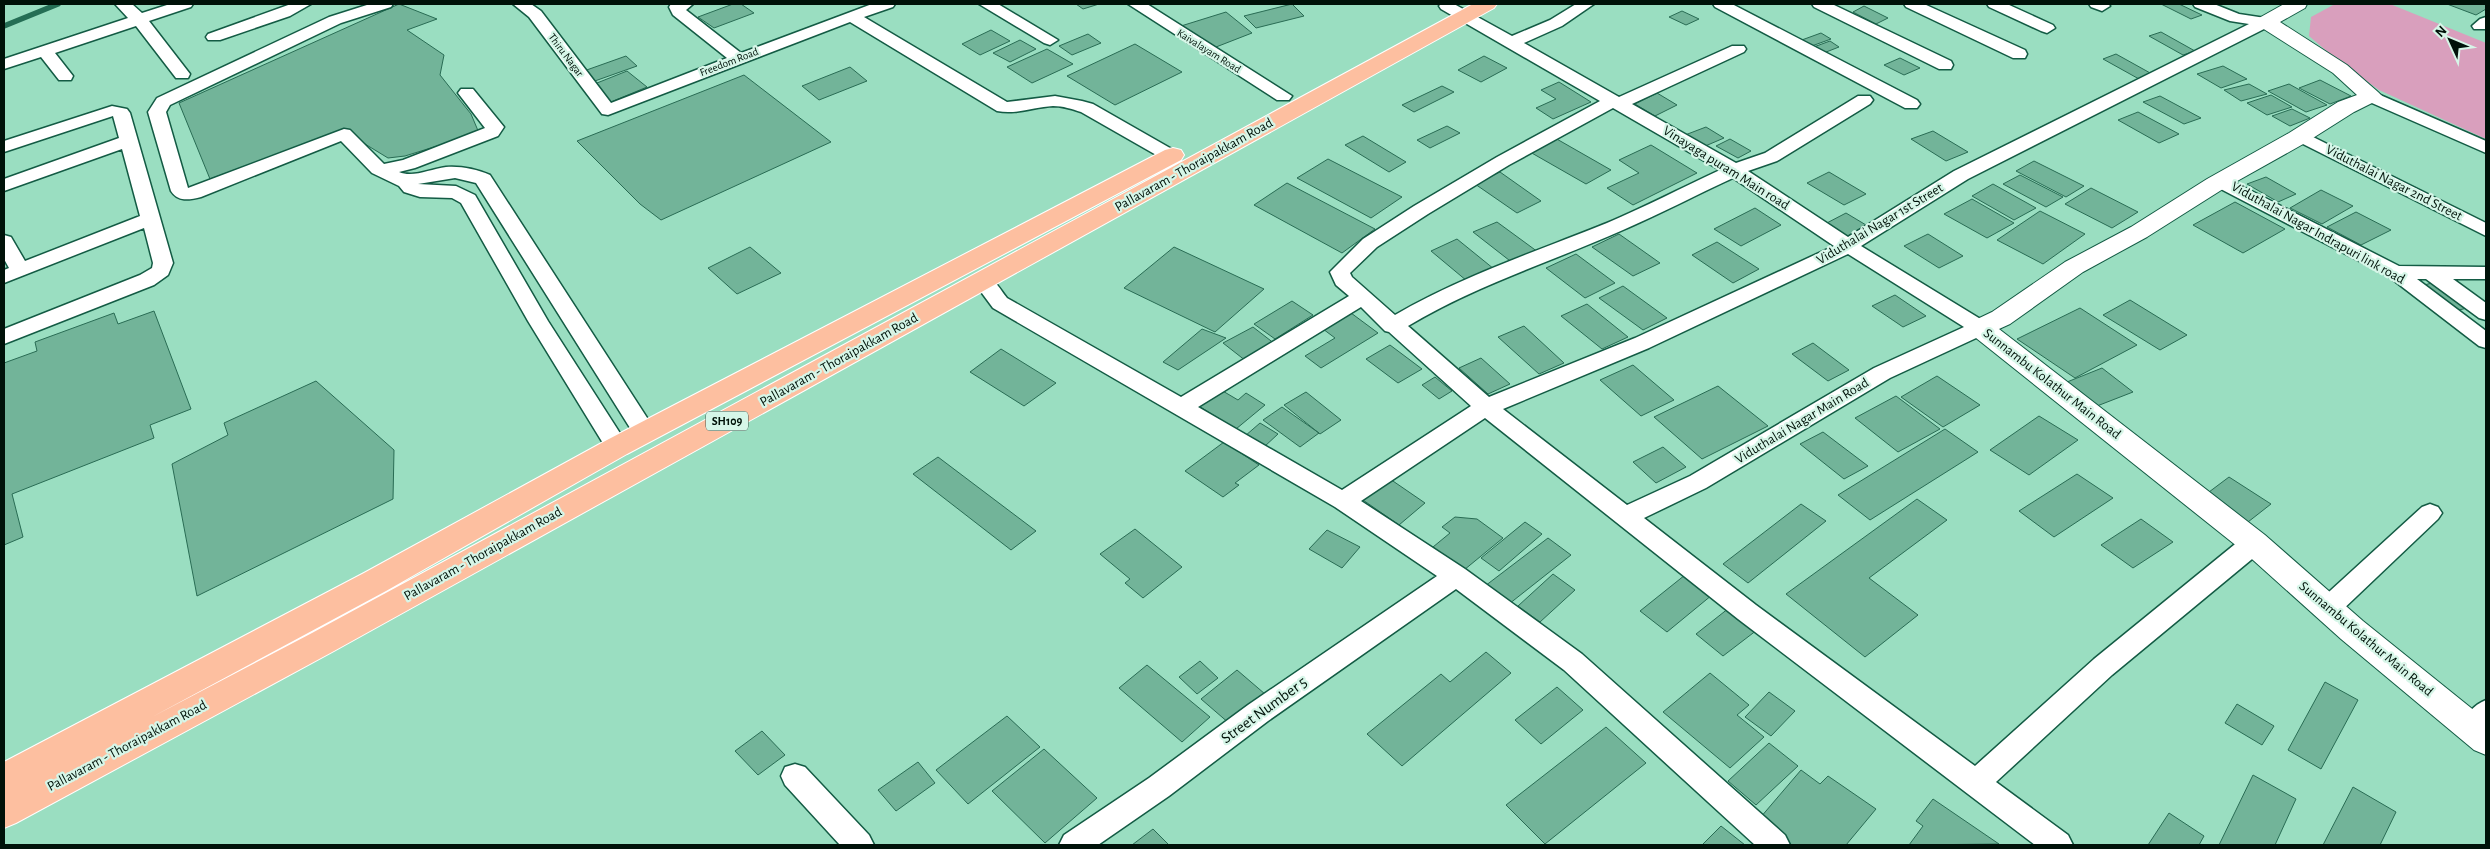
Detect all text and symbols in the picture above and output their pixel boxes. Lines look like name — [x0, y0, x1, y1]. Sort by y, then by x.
north arrow — [2425, 15, 2475, 65]
text: N — [2433, 23, 2450, 40]
street label: Kaivalayam Road — [1175, 27, 1243, 75]
street label: Thiru Nagar — [546, 31, 586, 79]
street label: Freedom Road — [698, 46, 760, 78]
street label: Pallavaram - Thoraipakkam Road — [1113, 116, 1275, 214]
street label: Vinayaga puram Main road — [1660, 123, 1792, 213]
street label: Viduthalai Nagar 2nd Street — [2323, 142, 2465, 224]
street label: Viduthalai Nagar Indrapuri link road — [2229, 179, 2407, 287]
street label: Viduthalai Nagar 1st Street — [1814, 180, 1946, 267]
street label: Pallavaram - Thoraipakkam Road — [758, 311, 920, 409]
street label: Sunnambu Kolathur Main Road — [1981, 326, 2123, 442]
street label: Viduthalai Nagar Main Road — [1733, 376, 1871, 466]
road number: SH109 — [706, 412, 748, 431]
street label: Pallavaram - Thoraipakkam Road — [402, 505, 564, 603]
street label: Sunnambu Kolathur Main Road — [2296, 579, 2436, 699]
street label: Street Number 5 — [1218, 674, 1310, 746]
street label: Pallavaram - Thoraipakkam Road — [45, 698, 209, 794]

